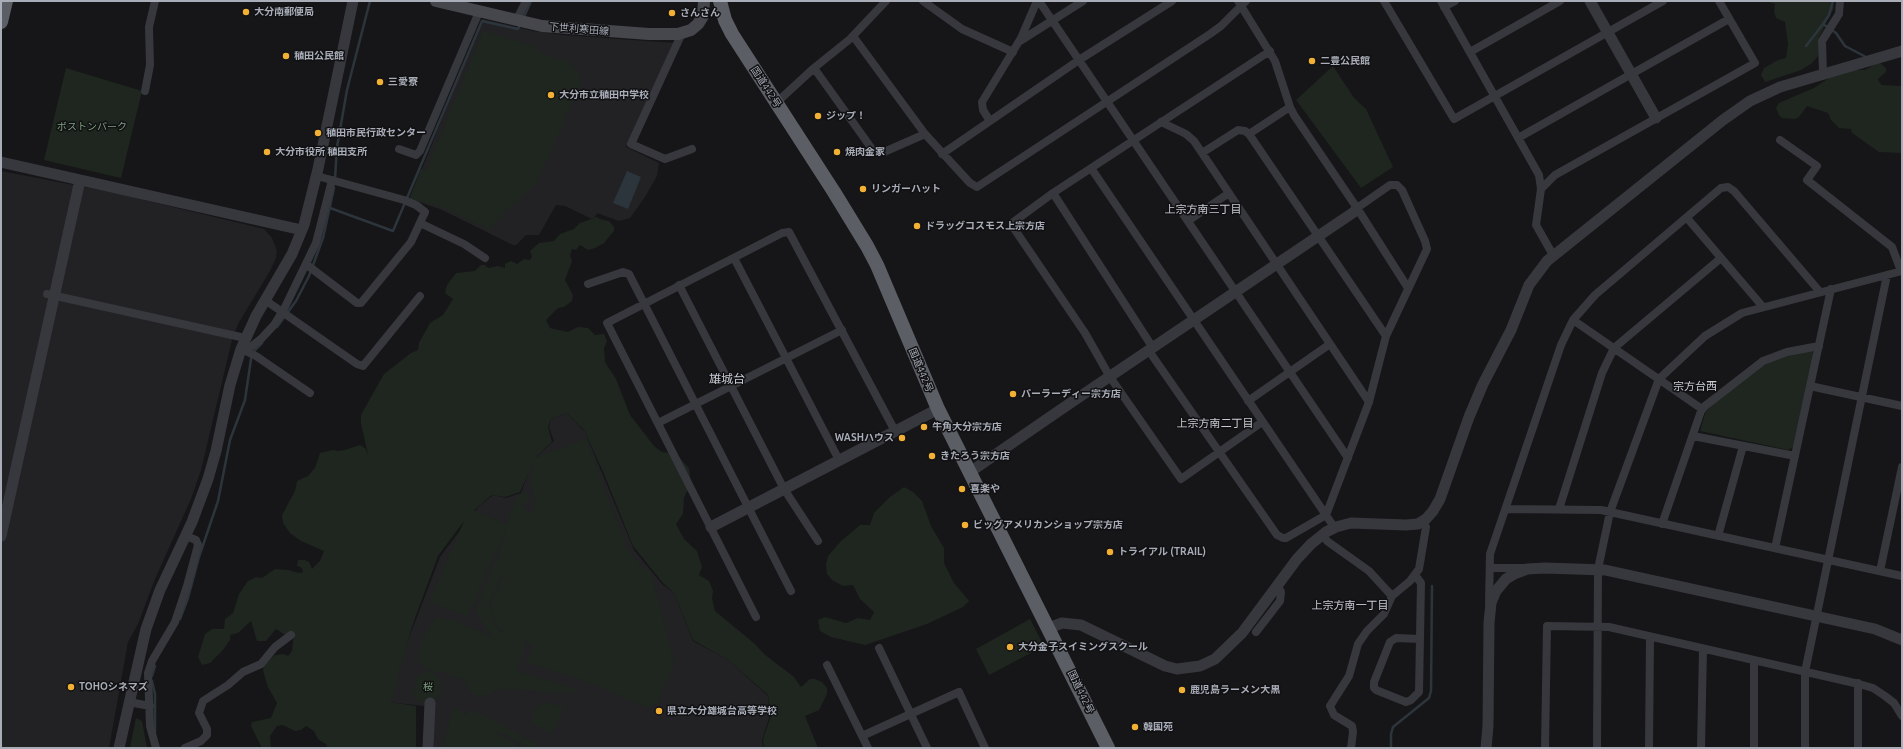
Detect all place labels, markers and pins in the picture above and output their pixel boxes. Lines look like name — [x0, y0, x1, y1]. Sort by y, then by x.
place label: 大分南郵便局 — [254, 6, 314, 18]
marker: 大分南郵便局 — [241, 7, 251, 17]
place label: さんさん — [680, 7, 720, 19]
marker: さんさん — [667, 8, 677, 18]
place label: 稙田公民館 — [294, 50, 344, 62]
marker: 稙田公民館 — [281, 51, 291, 61]
place label: 二豊公民館 — [1320, 55, 1370, 67]
marker: 二豊公民館 — [1307, 56, 1317, 66]
place label: 三愛寮 — [388, 76, 418, 88]
marker: 三愛寮 — [375, 77, 385, 87]
place label: 大分市立稙田中学校 — [559, 89, 649, 101]
marker: 大分市立稙田中学校 — [546, 90, 556, 100]
place label: ジップ！ — [826, 110, 866, 122]
marker: ジップ！ — [813, 111, 823, 121]
place label: 稙田市民行政センター — [326, 127, 426, 139]
marker: 稙田市民行政センター — [313, 128, 323, 138]
place label: 大分市役所 稙田支所 — [275, 146, 367, 158]
place label: 焼肉金家 — [845, 146, 885, 158]
marker: 大分市役所 稙田支所 — [262, 147, 272, 157]
marker: 焼肉金家 — [832, 147, 842, 157]
place label: リンガーハット — [871, 183, 941, 195]
marker: リンガーハット — [858, 184, 868, 194]
place label: ドラッグコスモス上宗方店 — [925, 220, 1045, 232]
marker: ドラッグコスモス上宗方店 — [912, 221, 922, 231]
place label: パーラーディー宗方店 — [1021, 388, 1121, 400]
marker: パーラーディー宗方店 — [1008, 389, 1018, 399]
place label: 牛角大分宗方店 — [932, 421, 1002, 433]
marker: 牛角大分宗方店 — [919, 422, 929, 432]
place label: WASHハウス — [835, 432, 894, 444]
marker: WASHハウス — [897, 433, 907, 443]
place label: きたろう宗方店 — [940, 450, 1010, 462]
marker: きたろう宗方店 — [927, 451, 937, 461]
place label: 喜楽や — [970, 483, 1000, 495]
marker: 喜楽や — [957, 484, 967, 494]
place label: ビッグアメリカンショップ宗方店 — [973, 519, 1123, 531]
marker: ビッグアメリカンショップ宗方店 — [960, 520, 970, 530]
place label: トライアル (TRAIL) — [1118, 546, 1206, 558]
marker: トライアル (TRAIL) — [1105, 547, 1115, 557]
place label: 大分金子スイミングスクール — [1018, 641, 1148, 653]
marker: 大分金子スイミングスクール — [1005, 642, 1015, 652]
place label: TOHOシネマズ — [79, 681, 148, 693]
marker: TOHOシネマズ — [66, 682, 76, 692]
place label: 鹿児島ラーメン大黒 — [1190, 684, 1280, 696]
marker: 鹿児島ラーメン大黒 — [1177, 685, 1187, 695]
place label: 県立大分雄城台高等学校 — [667, 705, 777, 717]
marker: 県立大分雄城台高等学校 — [654, 706, 664, 716]
place label: 韓国苑 — [1143, 721, 1173, 733]
marker: 韓国苑 — [1130, 722, 1140, 732]

